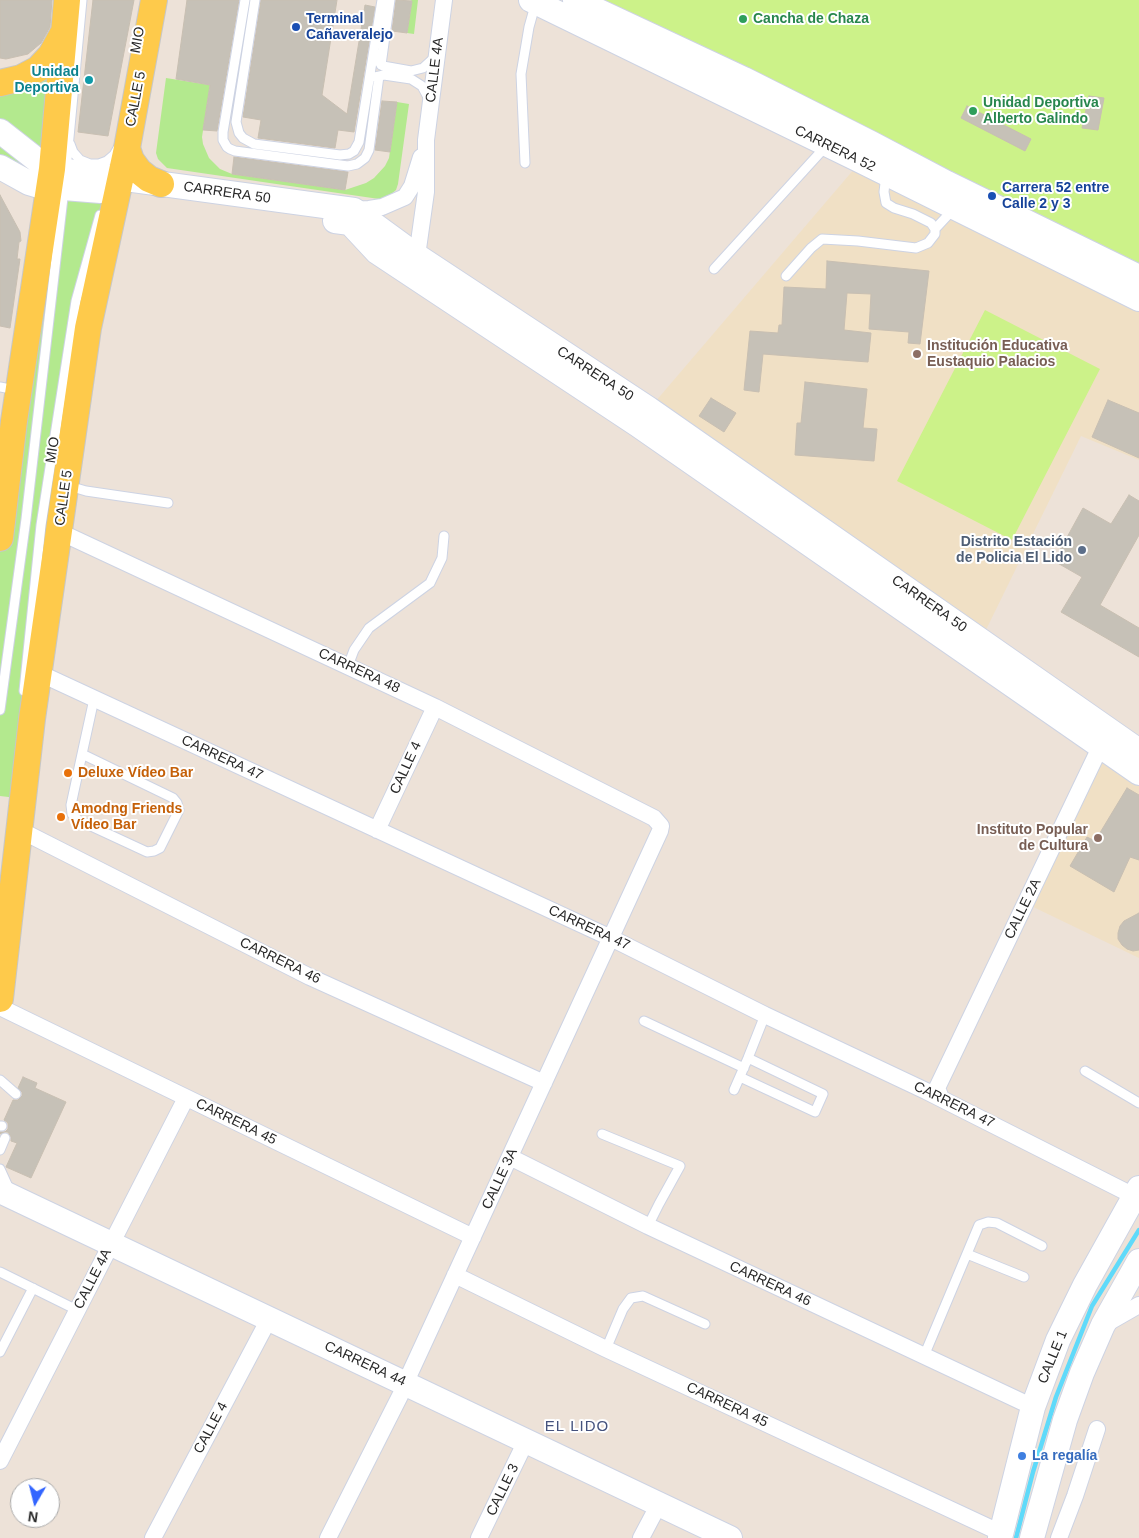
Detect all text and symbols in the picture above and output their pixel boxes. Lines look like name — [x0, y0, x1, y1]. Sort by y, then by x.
place label: Terminal Cañaveralejo — [306, 11, 393, 44]
place label: Cancha de Chaza — [753, 11, 869, 27]
marker: Cancha de Chaza — [737, 13, 749, 25]
marker: Terminal Cañaveralejo — [290, 21, 302, 33]
street label: MIO — [127, 26, 149, 54]
street label: CALLE 4A — [423, 37, 447, 103]
place label: Unidad Deportiva — [14, 64, 79, 96]
street label: CALLE 5 — [122, 70, 150, 128]
marker: Unidad Deportiva — [83, 74, 95, 86]
place label: Unidad Deportiva Alberto Galindo — [983, 95, 1099, 128]
marker: Unidad Deportiva Alberto Galindo — [967, 105, 979, 117]
street label: CARRERA 52 — [792, 122, 878, 176]
street label: CARRERA 50 — [182, 179, 272, 207]
place label: Carrera 52 entre Calle 2 y 3 — [1002, 180, 1109, 212]
marker: Carrera 52 entre Calle 2 y 3 — [986, 190, 998, 202]
place label: Institución Educativa Eustaquio Palacios — [927, 338, 1068, 371]
street label: CARRERA 50 — [554, 343, 636, 405]
marker: Institución Educativa Eustaquio Palacios — [911, 348, 923, 360]
street label: MIO — [43, 436, 63, 464]
street label: CALLE 5 — [52, 469, 76, 527]
place label: Distrito Estación de Policia El Lido — [956, 534, 1072, 566]
marker: Distrito Estación de Policia El Lido — [1076, 544, 1088, 556]
street label: CARRERA 50 — [888, 572, 970, 636]
street label: CARRERA 48 — [316, 645, 402, 697]
street label: CARRERA 47 — [179, 732, 265, 784]
street label: CALLE 4 — [387, 739, 425, 797]
place label: Deluxe Vídeo Bar — [78, 765, 193, 781]
marker: Deluxe Vídeo Bar — [62, 767, 74, 779]
place label: Amodng Friends Vídeo Bar — [71, 801, 182, 834]
marker: Amodng Friends Vídeo Bar — [55, 811, 67, 823]
place label: Instituto Popular de Cultura — [977, 822, 1088, 854]
marker: Instituto Popular de Cultura — [1092, 832, 1104, 844]
street label: CALLE 2A — [1001, 876, 1045, 942]
street label: CARRERA 47 — [546, 902, 632, 954]
street label: CARRERA 46 — [237, 934, 323, 988]
street label: CARRERA 47 — [911, 1078, 997, 1132]
street label: CARRERA 45 — [193, 1095, 279, 1149]
street label: CALLE 3A — [479, 1146, 521, 1212]
street label: CALLE 4A — [71, 1246, 115, 1312]
street label: CARRERA 46 — [727, 1258, 813, 1310]
street label: CALLE 1 — [1035, 1328, 1071, 1386]
street label: CARRERA 44 — [322, 1338, 408, 1390]
street label: CARRERA 45 — [684, 1379, 770, 1431]
street label: CALLE 4 — [190, 1399, 232, 1457]
district label: EL LIDO — [544, 1418, 610, 1436]
place label: La regalía — [1032, 1448, 1097, 1464]
marker: La regalía — [1016, 1450, 1028, 1462]
street label: CALLE 3 — [483, 1461, 523, 1519]
north arrow — [10, 1478, 60, 1528]
text: N — [27, 1508, 39, 1525]

